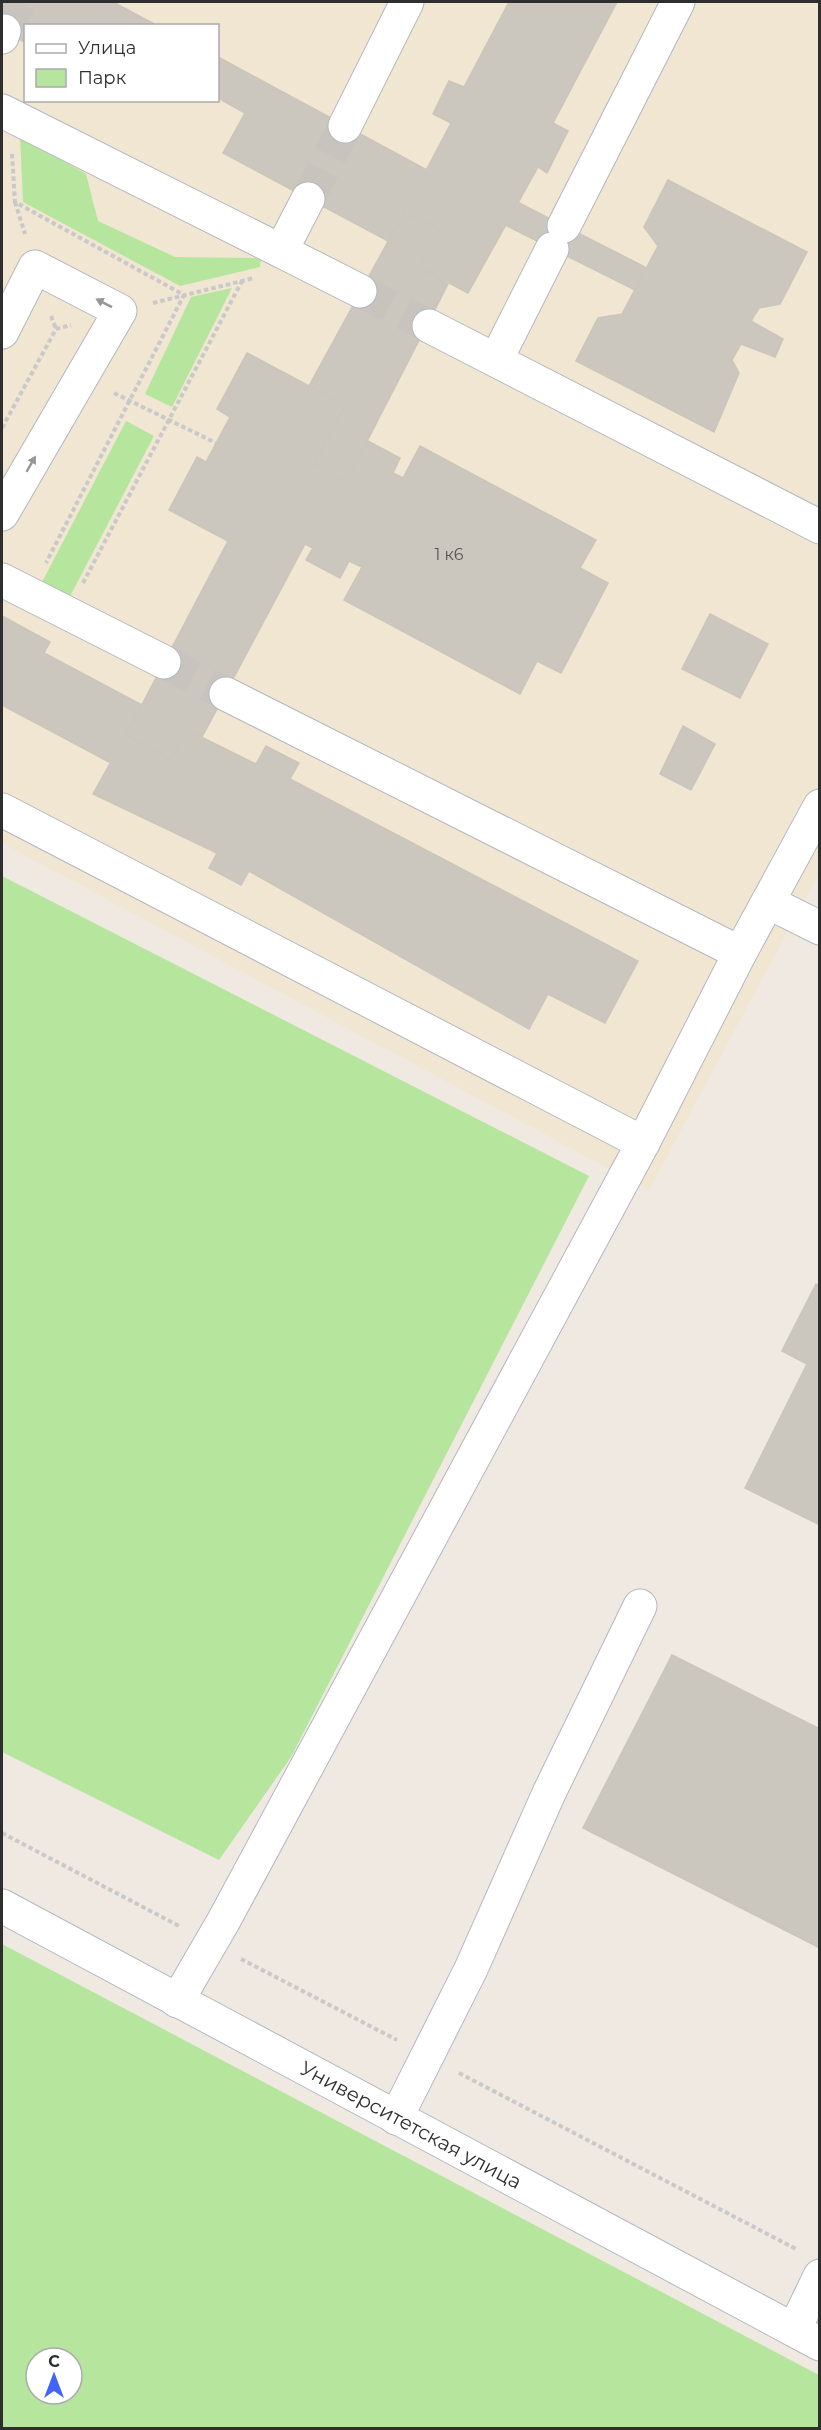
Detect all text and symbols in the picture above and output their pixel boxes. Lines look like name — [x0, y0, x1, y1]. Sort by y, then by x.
legend — [24, 24, 219, 102]
text: Улица — [78, 37, 136, 59]
text: Парк — [78, 67, 127, 89]
one-way arrow — [95, 298, 113, 308]
one-way arrow — [26, 455, 36, 472]
house number: 1 к6 — [435, 545, 464, 564]
street label: Университетская улица — [296, 2056, 526, 2194]
north arrow — [24, 2346, 84, 2406]
text: С — [48, 2352, 60, 2371]

